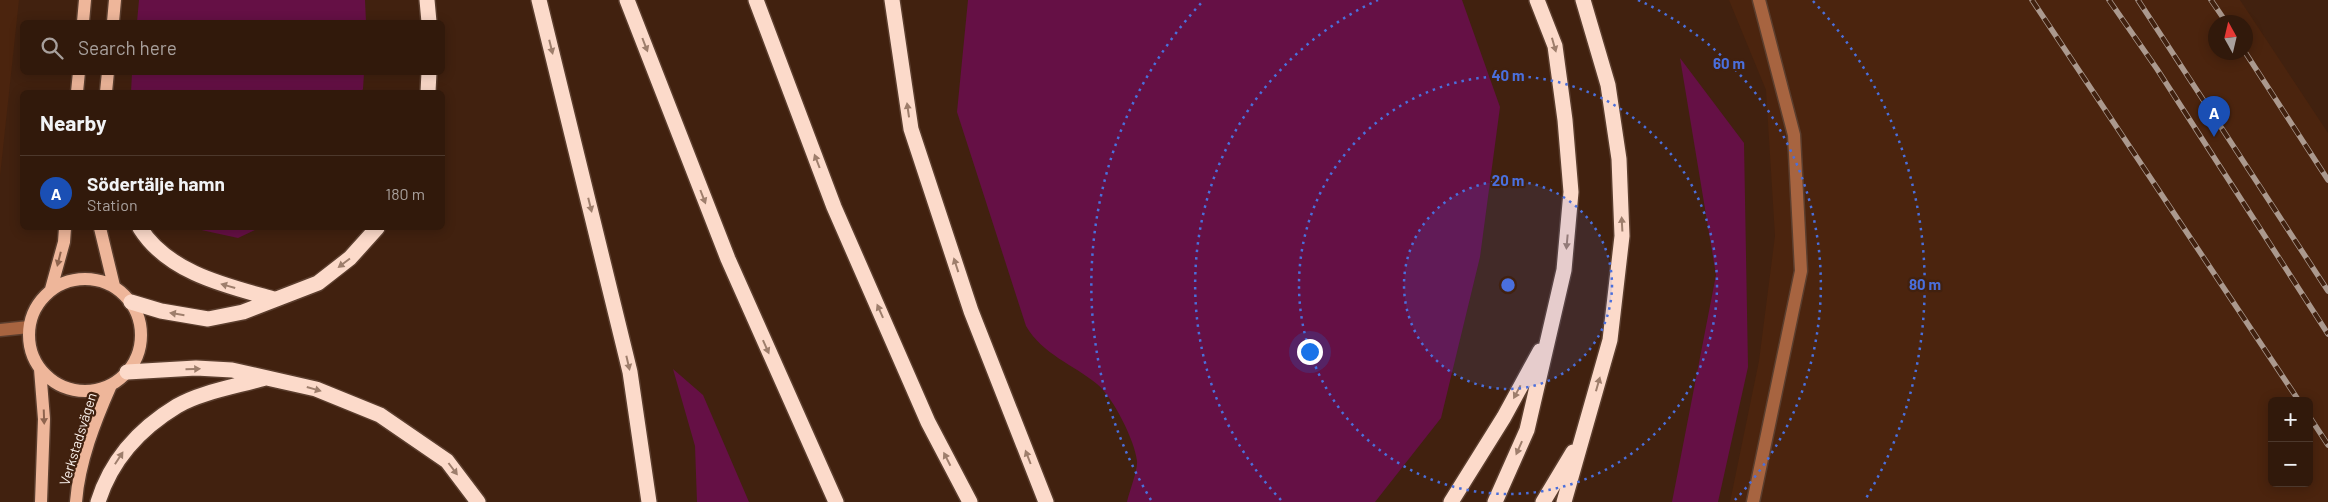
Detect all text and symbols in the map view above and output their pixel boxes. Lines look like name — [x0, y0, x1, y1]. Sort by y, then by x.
north arrow — [2208, 15, 2253, 60]
search box — [20, 20, 445, 75]
icon: search — [38, 34, 66, 62]
text: Search here — [78, 36, 177, 59]
one-way arrow — [641, 38, 649, 53]
one-way arrow — [1550, 38, 1558, 53]
one-way arrow — [547, 40, 555, 55]
text: 60 m — [1713, 54, 1745, 72]
text: 40 m — [1491, 66, 1525, 84]
pin: A — [2198, 96, 2230, 137]
one-way arrow — [904, 102, 912, 118]
text: Nearby — [40, 110, 106, 135]
one-way arrow — [813, 154, 820, 169]
text: 20 m — [1492, 171, 1524, 189]
text: Södertälje hamn — [87, 172, 225, 195]
text: A — [51, 184, 61, 203]
text: 180 m — [386, 184, 425, 203]
one-way arrow — [700, 190, 708, 204]
text: Station — [87, 195, 138, 214]
one-way arrow — [586, 198, 594, 213]
one-way arrow — [1617, 216, 1625, 232]
one-way arrow — [1562, 234, 1570, 250]
one-way arrow — [55, 251, 63, 266]
one-way arrow — [952, 257, 960, 272]
one-way arrow — [337, 258, 351, 268]
text: 80 m — [1909, 275, 1941, 293]
centre of rings — [1499, 276, 1517, 294]
one-way arrow — [220, 282, 235, 290]
one-way arrow — [875, 304, 883, 318]
one-way arrow — [168, 309, 184, 317]
your location — [1297, 339, 1323, 365]
one-way arrow — [763, 340, 771, 354]
one-way arrow — [624, 356, 632, 371]
one-way arrow — [185, 364, 201, 372]
one-way arrow — [1594, 376, 1602, 391]
one-way arrow — [306, 385, 321, 393]
one-way arrow — [1513, 385, 1522, 399]
street label: Verkstadsvägen — [55, 390, 100, 487]
map controls — [2268, 397, 2313, 487]
button: + — [2268, 397, 2313, 442]
one-way arrow — [40, 410, 48, 426]
one-way arrow — [1514, 441, 1522, 455]
button: − — [2268, 442, 2313, 487]
one-way arrow — [1024, 449, 1031, 464]
one-way arrow — [114, 451, 123, 465]
one-way arrow — [943, 452, 951, 466]
one-way arrow — [448, 462, 458, 476]

